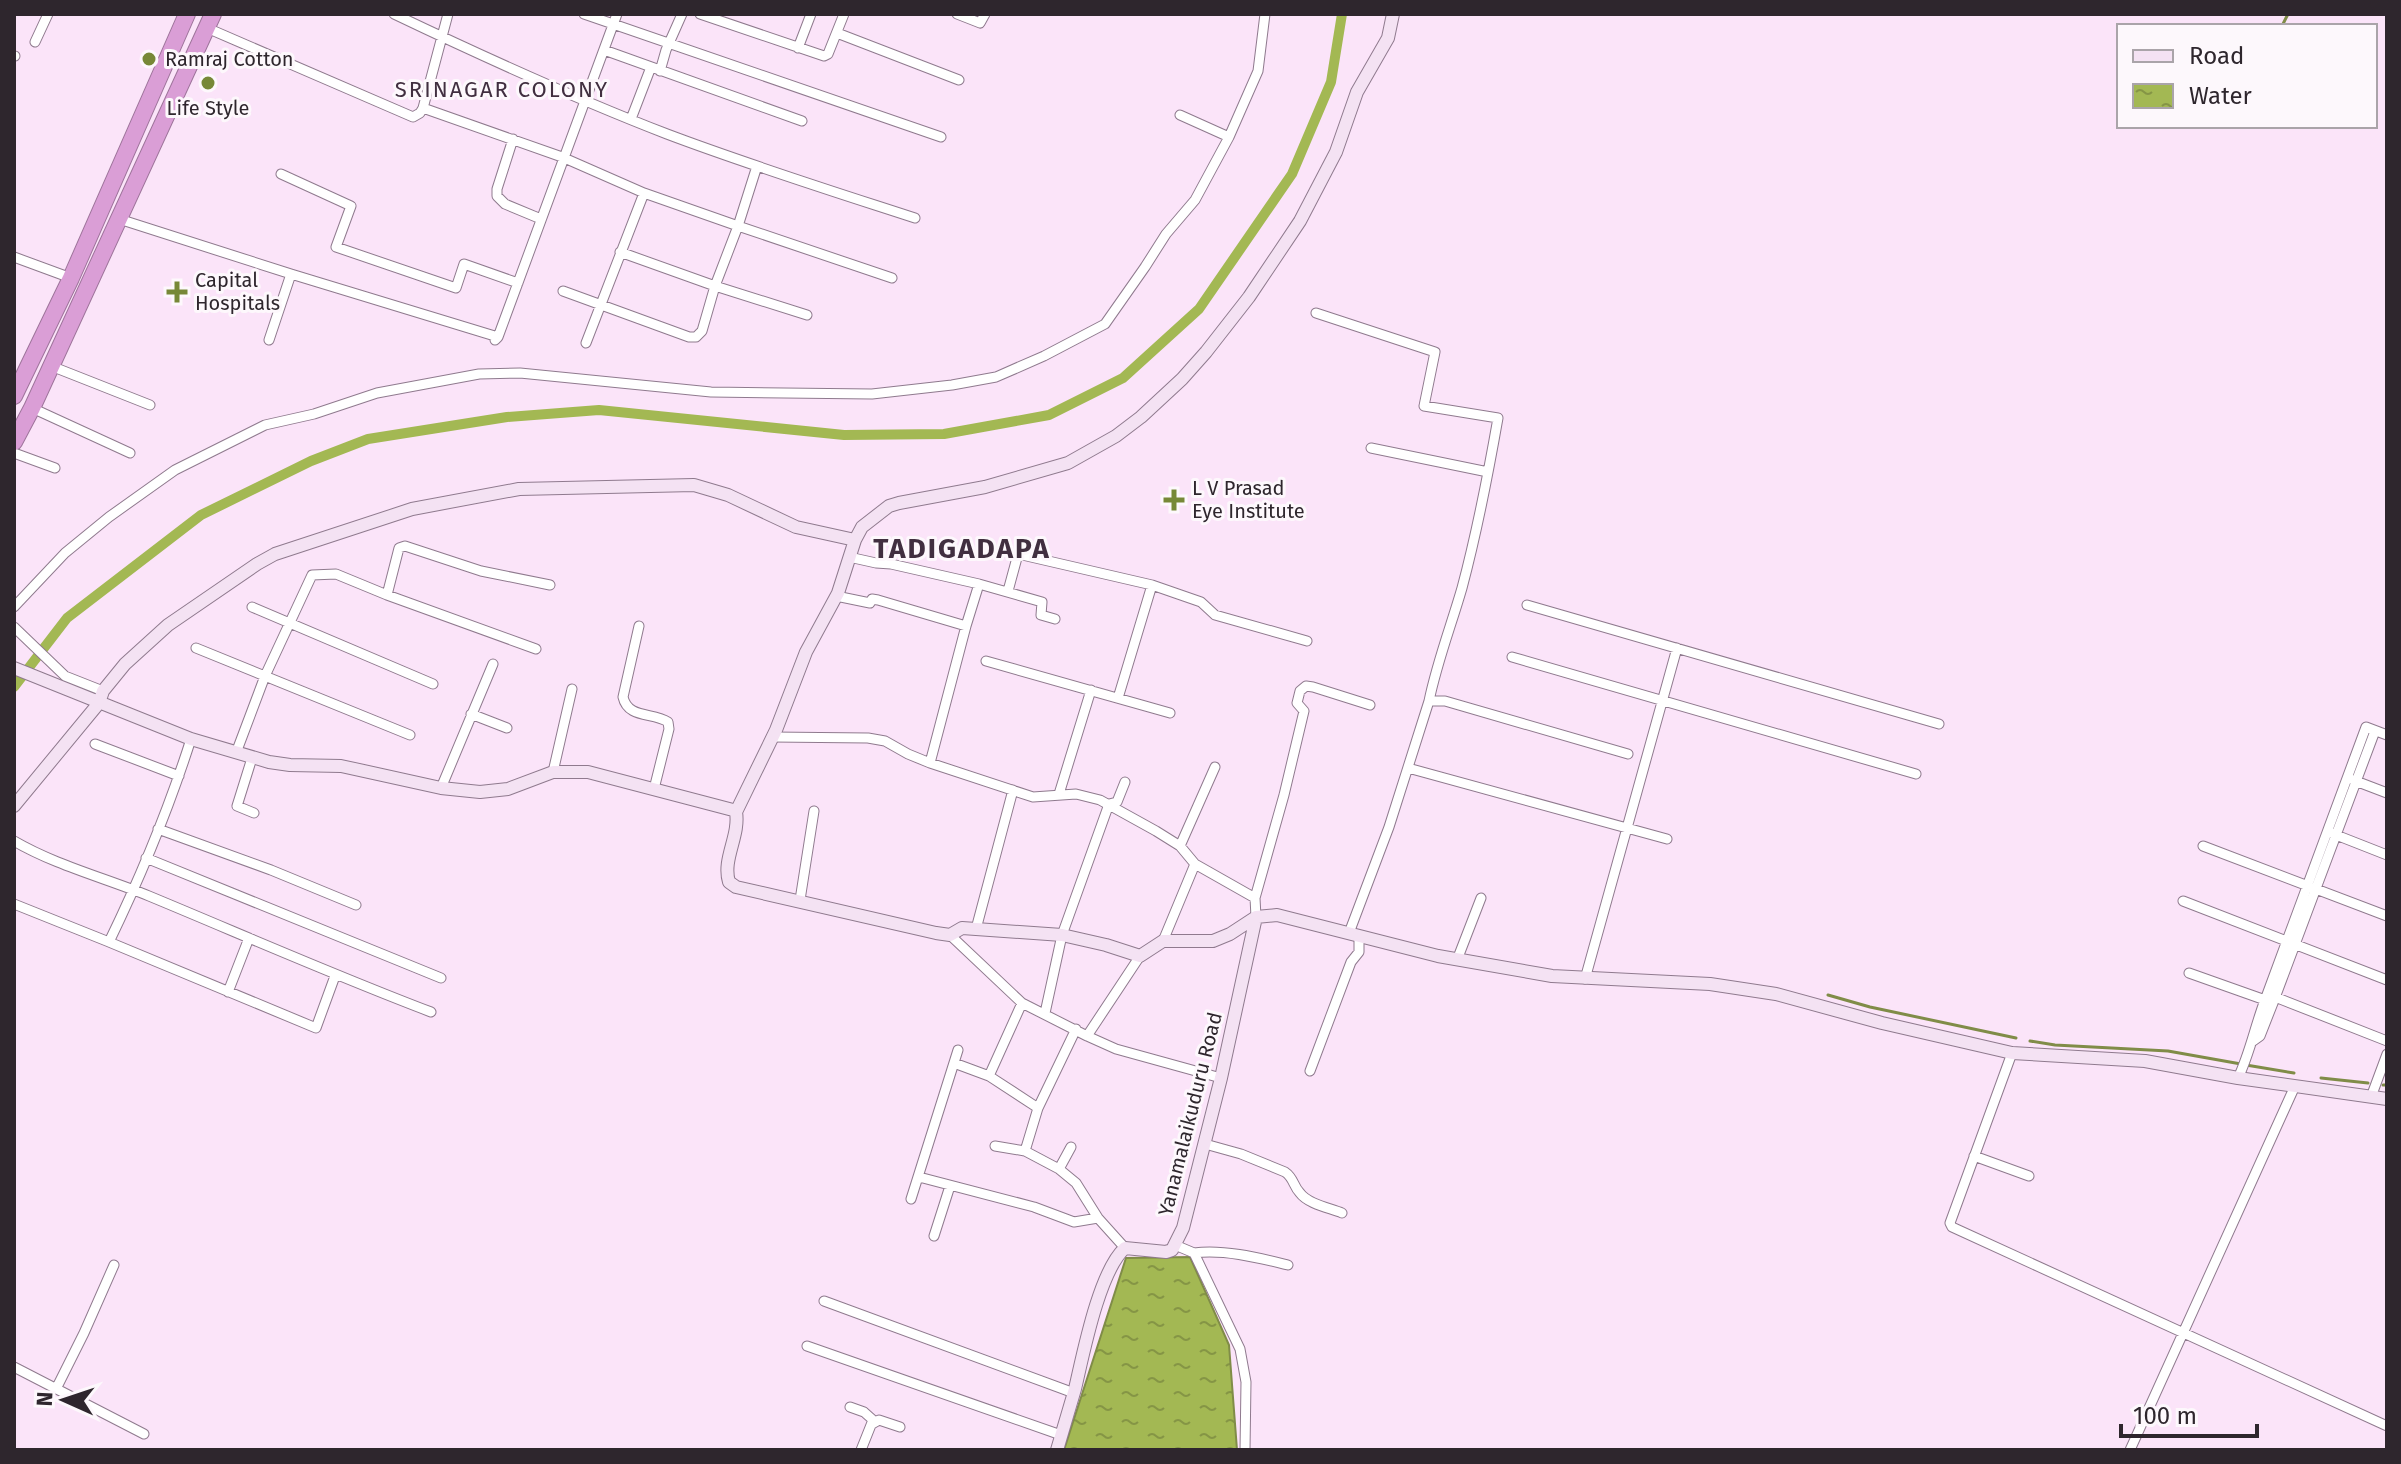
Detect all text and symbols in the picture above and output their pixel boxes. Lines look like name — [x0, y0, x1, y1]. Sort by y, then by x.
legend — [2117, 24, 2377, 128]
text: Road — [2189, 42, 2244, 70]
place label: Ramraj Cotton — [165, 47, 294, 71]
marker: Ramraj Cotton — [140, 50, 158, 68]
marker: Life Style — [199, 74, 217, 92]
district label: SRINAGAR COLONY — [395, 76, 609, 103]
text: Water — [2189, 82, 2253, 110]
place label: Life Style — [167, 96, 249, 120]
place label: Capital Hospitals — [195, 268, 280, 315]
marker: Capital Hospitals — [166, 281, 188, 303]
place label: L V Prasad Eye Institute — [1192, 476, 1305, 523]
marker: L V Prasad Eye Institute — [1163, 489, 1185, 511]
district label: TADIGADAPA — [873, 532, 1051, 565]
street label: Yanamalaikuduru Road — [1153, 1010, 1227, 1218]
north arrow — [24, 1360, 104, 1440]
scale bar — [2121, 1388, 2257, 1438]
text: N — [31, 1391, 58, 1407]
text: 100 m — [2133, 1402, 2197, 1430]

